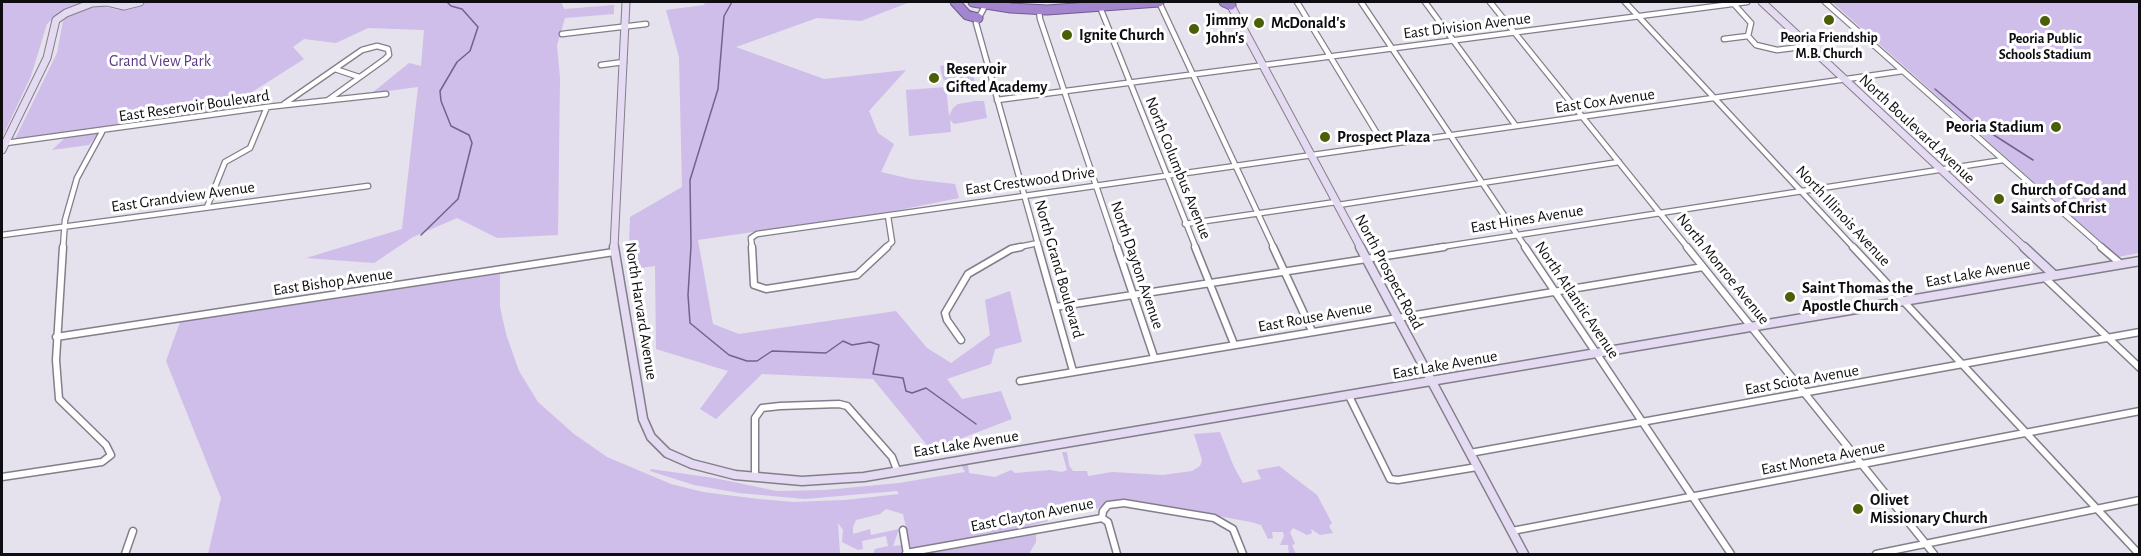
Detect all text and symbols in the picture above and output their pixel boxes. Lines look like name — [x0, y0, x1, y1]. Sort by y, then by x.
street label: East Division Avenue — [1402, 9, 1532, 43]
place label: Jimmy John's — [1206, 10, 1248, 48]
place label: McDonald's — [1271, 13, 1346, 33]
marker: Peoria Friendship M.B. Church — [1822, 13, 1836, 27]
marker: Peoria Public Schools Stadium — [2038, 14, 2052, 28]
marker: McDonald's — [1252, 16, 1266, 30]
marker: Jimmy John's — [1187, 22, 1201, 36]
place label: Ignite Church — [1079, 25, 1165, 45]
marker: Ignite Church — [1060, 28, 1074, 42]
place label: Peoria Friendship M.B. Church — [1780, 30, 1878, 62]
place label: Peoria Public Schools Stadium — [1999, 31, 2091, 63]
park label: Grand View Park — [109, 51, 211, 71]
place label: Reservoir Gifted Academy — [946, 59, 1047, 97]
street label: North Boulevard Avenue — [1855, 70, 1979, 188]
marker: Reservoir Gifted Academy — [927, 71, 941, 85]
street label: East Cox Avenue — [1554, 85, 1656, 117]
street label: East Reservoir Boulevard — [117, 86, 271, 126]
street label: North Columbus Avenue — [1141, 94, 1215, 242]
place label: Peoria Stadium — [1946, 117, 2044, 137]
marker: Peoria Stadium — [2049, 120, 2063, 134]
place label: Prospect Plaza — [1337, 127, 1430, 147]
marker: Prospect Plaza — [1318, 130, 1332, 144]
street label: East Crestwood Drive — [964, 162, 1096, 200]
street label: North Illinois Avenue — [1791, 162, 1895, 270]
street label: East Grandview Avenue — [110, 177, 256, 217]
place label: Church of God and Saints of Christ — [2011, 180, 2127, 218]
marker: Church of God and Saints of Christ — [1992, 192, 2006, 206]
street label: North Grand Boulevard — [1030, 198, 1088, 340]
street label: North Dayton Avenue — [1106, 199, 1168, 331]
street label: East Hines Avenue — [1469, 201, 1585, 237]
street label: North Monroe Avenue — [1672, 210, 1774, 328]
street label: North Prospect Road — [1351, 211, 1427, 333]
street label: North Atlantic Avenue — [1531, 238, 1623, 362]
street label: North Harvard Avenue — [621, 241, 661, 381]
street label: East Lake Avenue — [1924, 254, 2032, 292]
street label: East Bishop Avenue — [272, 264, 394, 300]
place label: Saint Thomas the Apostle Church — [1802, 278, 1913, 316]
marker: Saint Thomas the Apostle Church — [1783, 290, 1797, 304]
street label: East Rouse Avenue — [1257, 298, 1373, 336]
street label: East Lake Avenue — [1391, 346, 1499, 384]
street label: East Sciota Avenue — [1744, 361, 1860, 399]
street label: East Lake Avenue — [912, 426, 1020, 462]
street label: East Moneta Avenue — [1759, 437, 1887, 479]
place label: Olivet Missionary Church — [1870, 490, 1988, 528]
street label: East Clayton Avenue — [969, 494, 1095, 536]
marker: Olivet Missionary Church — [1851, 502, 1865, 516]

